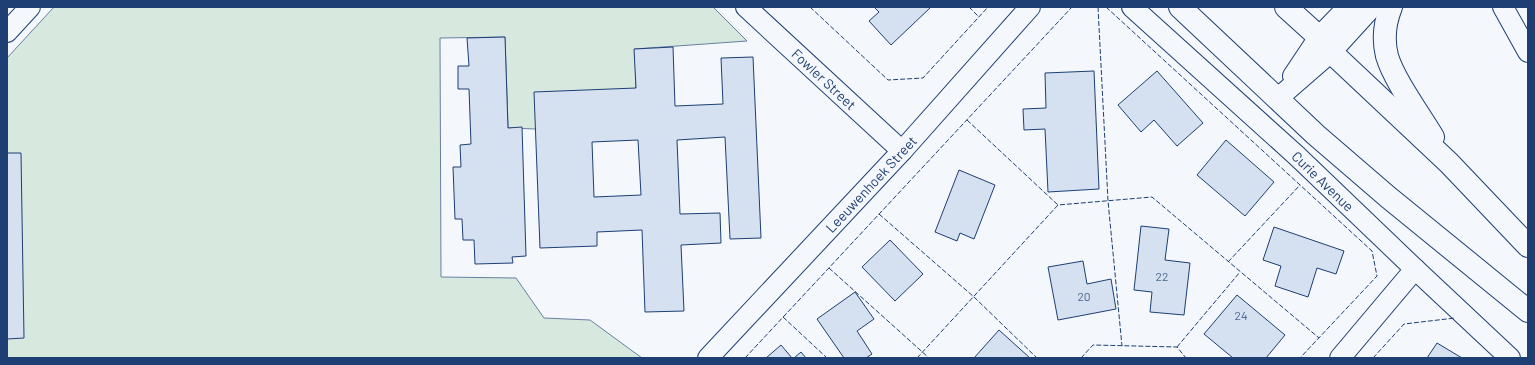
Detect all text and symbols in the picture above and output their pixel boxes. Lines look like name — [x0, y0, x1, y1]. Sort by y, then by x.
street label: Fowler Street — [788, 45, 860, 113]
street label: Leeuwenhoek Street — [822, 132, 920, 236]
street label: Curie Avenue — [1289, 147, 1357, 215]
house number: 22 — [1156, 269, 1168, 283]
house number: 20 — [1077, 289, 1091, 303]
house number: 24 — [1234, 308, 1248, 322]

